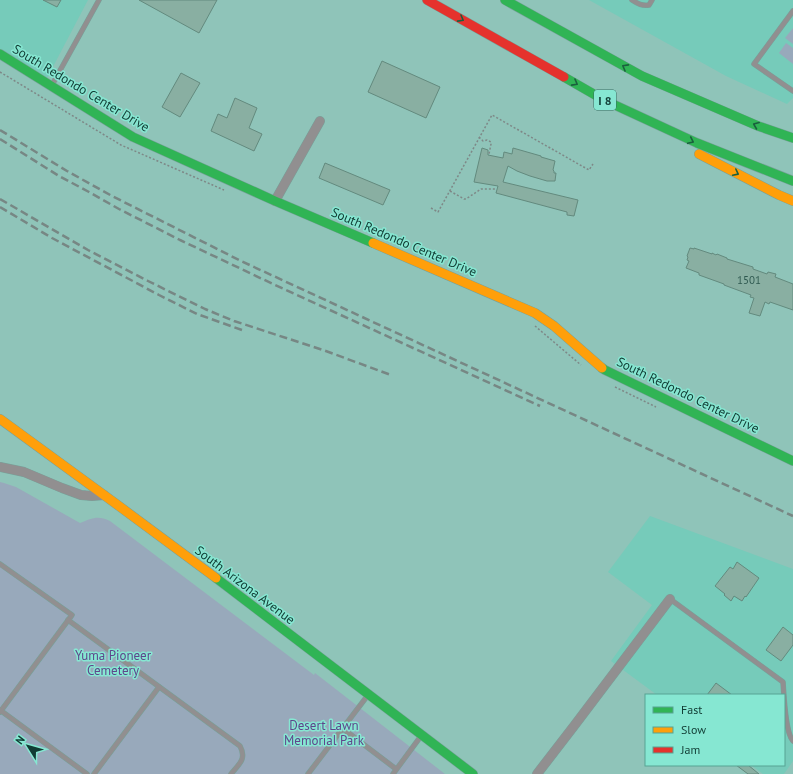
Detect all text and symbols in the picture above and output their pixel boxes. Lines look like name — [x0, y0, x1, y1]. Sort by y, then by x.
one-way arrow — [457, 15, 464, 22]
street label: South Redondo Center Drive — [9, 40, 153, 136]
one-way arrow — [622, 64, 629, 71]
one-way arrow — [570, 78, 578, 85]
road number: I 8 — [594, 90, 616, 110]
one-way arrow — [753, 121, 760, 129]
one-way arrow — [687, 136, 694, 144]
one-way arrow — [732, 168, 739, 176]
street label: South Redondo Center Drive — [329, 204, 479, 280]
house number: 1501 — [737, 273, 761, 287]
street label: South Redondo Center Drive — [614, 353, 762, 437]
street label: South Arizona Avenue — [192, 542, 298, 628]
park label: Yuma Pioneer Cemetery — [75, 647, 152, 679]
legend — [645, 694, 785, 766]
text: Fast — [681, 702, 702, 717]
park label: Desert Lawn Memorial Park — [284, 717, 365, 749]
text: Slow — [681, 722, 706, 737]
north arrow — [8, 726, 48, 766]
text: N — [12, 733, 28, 747]
text: Jam — [680, 742, 700, 757]

